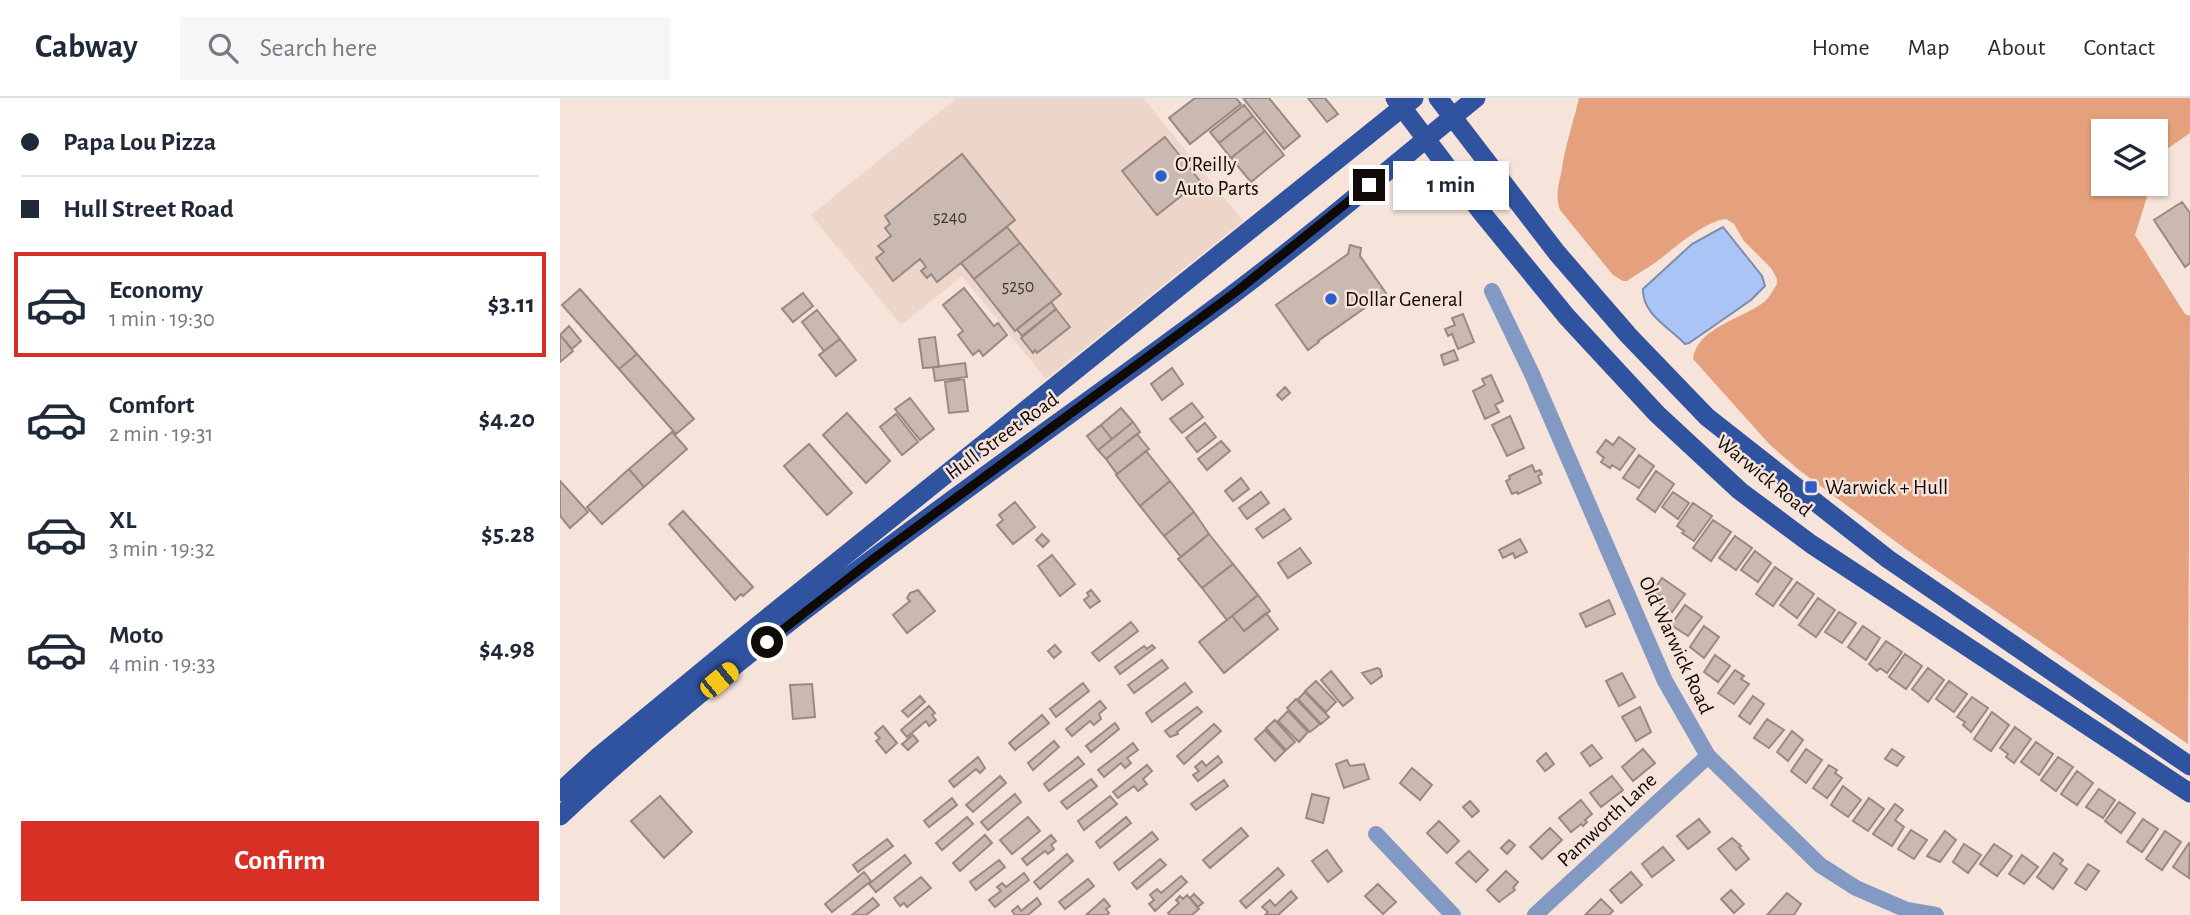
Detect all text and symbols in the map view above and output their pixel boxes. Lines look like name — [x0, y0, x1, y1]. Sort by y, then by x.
search box — [180, 17, 670, 80]
icon: search — [204, 29, 242, 67]
text: Cabway — [35, 31, 138, 64]
text: Search here — [260, 35, 377, 61]
text: Home — [1812, 36, 1870, 60]
text: Map — [1908, 36, 1950, 60]
text: About — [1988, 36, 2045, 60]
text: Contact — [2083, 36, 2155, 60]
map controls — [2091, 119, 2168, 196]
button: layers — [2091, 119, 2168, 196]
text: Papa Lou Pizza — [63, 129, 216, 155]
place label: O'Reilly Auto Parts — [1175, 154, 1259, 199]
callout: 1 min — [1394, 160, 1509, 210]
marker: O'Reilly Auto Parts — [1153, 168, 1169, 184]
route end — [1353, 169, 1385, 201]
text: 1 min — [1427, 174, 1475, 197]
text: Hull Street Road — [63, 196, 234, 222]
house number: 5240 — [933, 209, 967, 227]
icon: car — [25, 273, 88, 336]
text: Economy — [109, 277, 203, 303]
house number: 5250 — [1002, 278, 1034, 296]
place label: Dollar General — [1345, 289, 1463, 310]
text: $3.11 — [487, 291, 535, 317]
marker: Dollar General — [1323, 291, 1339, 307]
text: 1 min · 19:30 — [109, 308, 215, 331]
icon: car — [25, 388, 88, 451]
street label: Hull Street Road — [942, 388, 1062, 484]
text: Comfort — [109, 392, 194, 418]
text: $4.20 — [478, 406, 535, 432]
text: 2 min · 19:31 — [109, 423, 213, 446]
street label: Warwick Road — [1712, 431, 1816, 521]
place label: Warwick + Hull — [1825, 477, 1948, 498]
marker: Warwick + Hull — [1803, 479, 1819, 495]
icon: car — [25, 503, 88, 566]
text: XL — [109, 507, 136, 533]
text: $5.28 — [481, 521, 535, 547]
text: 3 min · 19:32 — [109, 538, 215, 561]
street label: Old Warwick Road — [1635, 573, 1717, 717]
icon: car — [25, 618, 88, 681]
text: Moto — [109, 622, 164, 648]
route start — [751, 626, 783, 658]
text: $4.98 — [479, 636, 535, 662]
text: 4 min · 19:33 — [109, 653, 216, 676]
car — [697, 659, 742, 701]
street label: Pamworth Lane — [1553, 769, 1661, 871]
button: Confirm — [21, 821, 539, 901]

